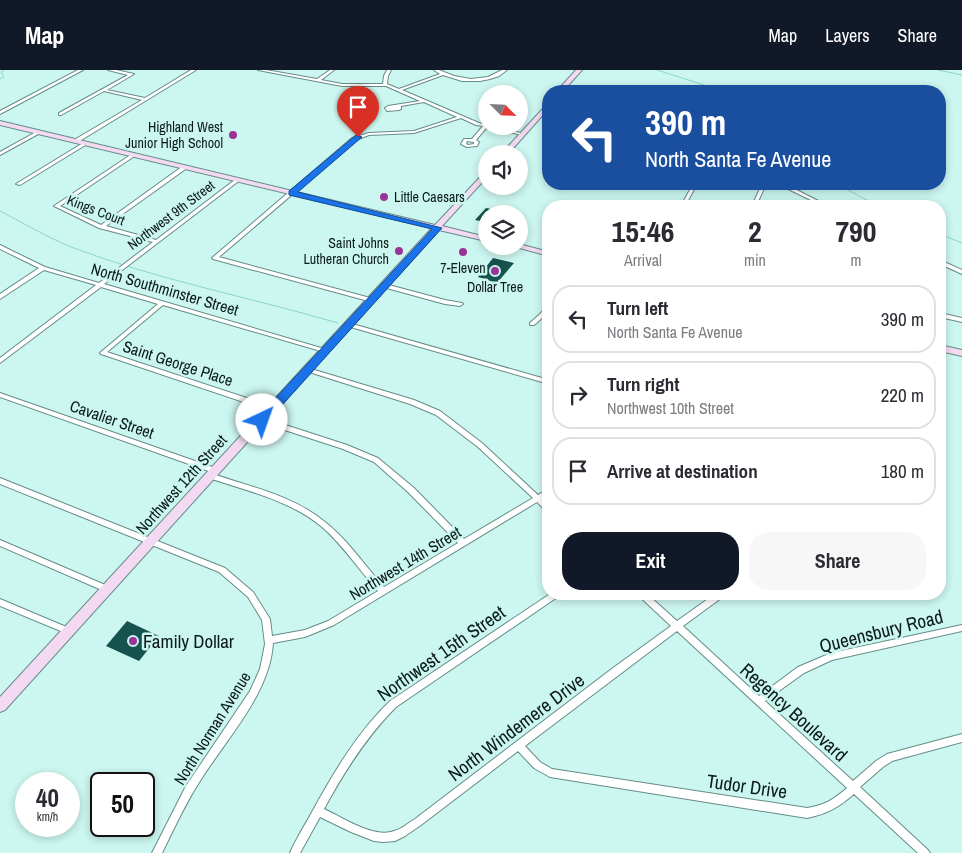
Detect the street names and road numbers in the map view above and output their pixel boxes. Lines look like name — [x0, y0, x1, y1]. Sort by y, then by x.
street label: Northwest 9th Street — [124, 176, 218, 254]
street label: Kings Court — [64, 191, 128, 229]
street label: North Southminster Street — [89, 257, 242, 321]
street label: Saint George Place — [120, 335, 236, 391]
street label: Cavalier Street — [67, 394, 157, 444]
street label: Northwest 12th Street — [130, 429, 232, 539]
street label: Northwest 14th Street — [345, 521, 465, 605]
street label: Northwest 15th Street — [372, 599, 511, 707]
street label: Queensbury Road — [817, 603, 945, 659]
street label: Regency Boulevard — [735, 657, 853, 767]
street label: North Norman Avenue — [168, 667, 256, 789]
street label: North Windemere Drive — [442, 667, 590, 787]
street label: Tudor Drive — [705, 767, 789, 805]

